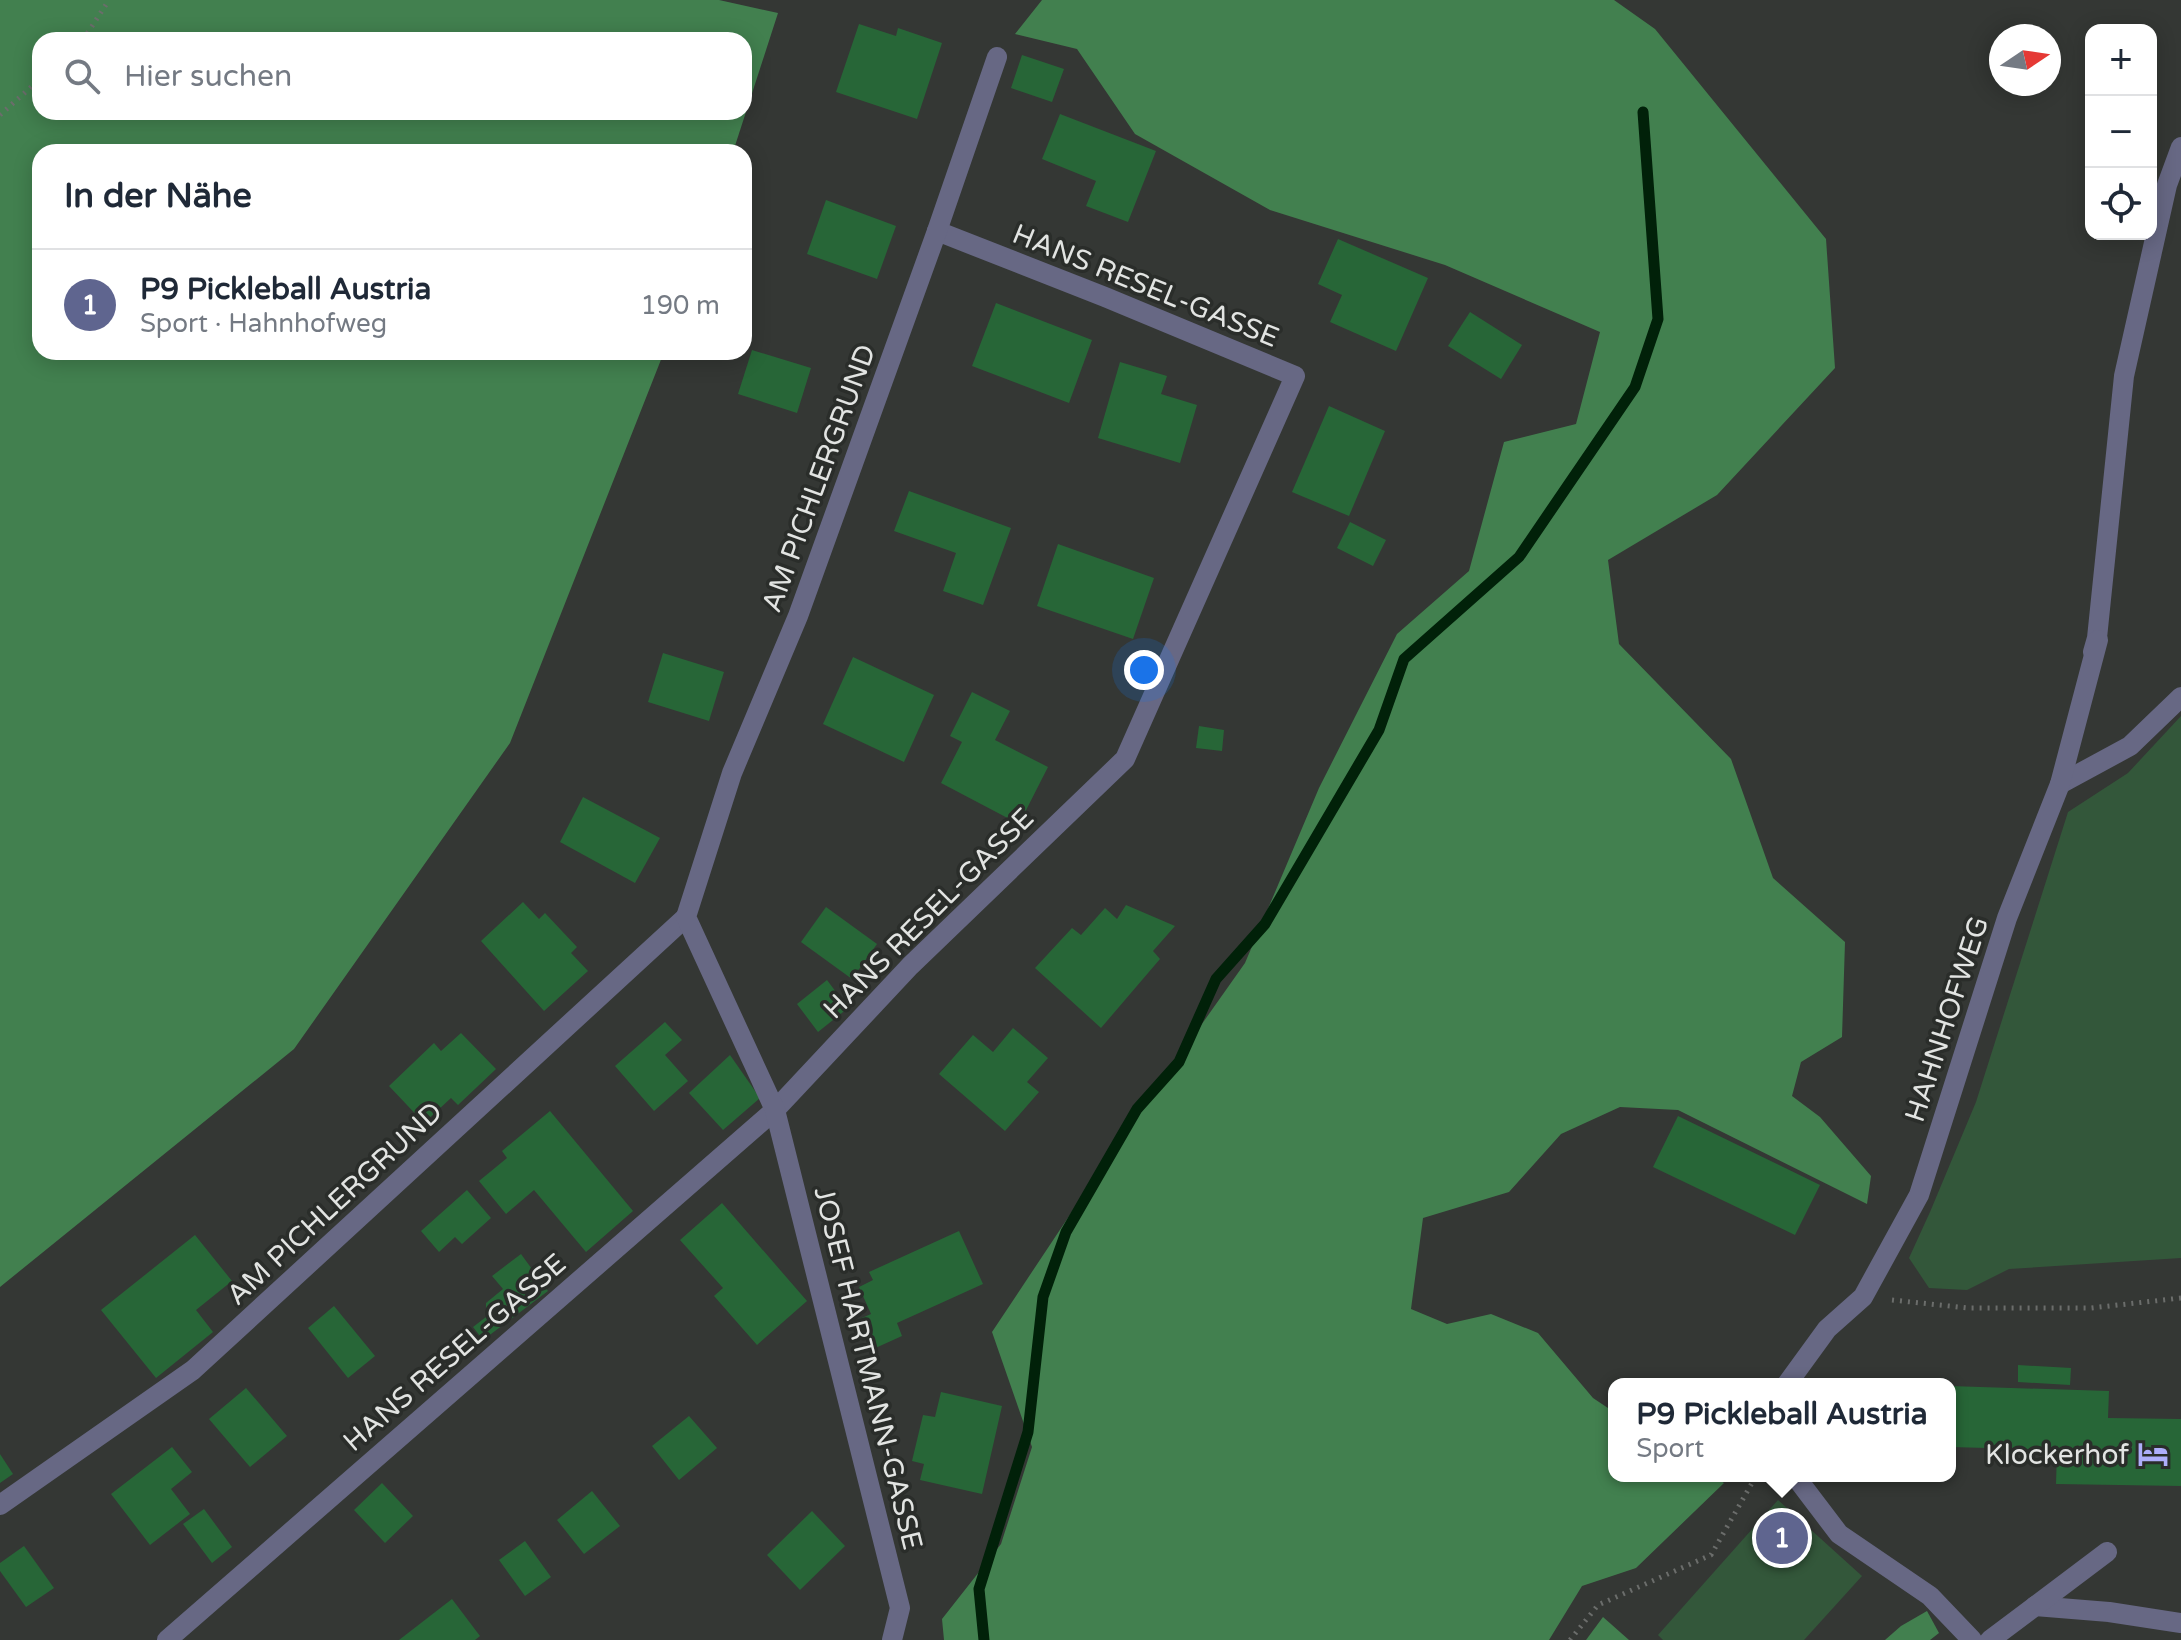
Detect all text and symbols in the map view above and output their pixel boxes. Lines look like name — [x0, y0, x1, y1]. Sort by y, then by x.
north arrow — [1989, 24, 2061, 96]
map controls — [2085, 24, 2157, 240]
button: + — [2085, 24, 2157, 96]
search box — [32, 32, 752, 120]
icon: search — [60, 54, 104, 98]
text: Hier suchen — [124, 58, 292, 95]
button: − — [2085, 96, 2157, 168]
button: locate — [2085, 168, 2157, 240]
text: In der Nähe — [64, 176, 252, 217]
street label: HANS RESEL-GASSE — [1008, 217, 1284, 355]
text: P9 Pickleball Austria — [140, 271, 431, 308]
text: 1 — [82, 290, 98, 321]
text: 190 m — [640, 290, 720, 321]
text: Sport · Hahnhofweg — [140, 308, 387, 339]
street label: AM PICHLERGRUND — [755, 340, 883, 617]
your location — [1124, 650, 1164, 690]
street label: HANS RESEL-GASSE — [816, 801, 1041, 1026]
street label: HAHNHOFWEG — [1898, 912, 1996, 1126]
street label: AM PICHLERGRUND — [220, 1095, 450, 1312]
street label: JOSEF HARTMANN-GASSE — [806, 1183, 930, 1553]
street label: HANS RESEL-GASSE — [336, 1247, 573, 1459]
popup — [1608, 1378, 1956, 1482]
text: P9 Pickleball Austria — [1636, 1396, 1928, 1433]
text: Sport — [1636, 1433, 1704, 1464]
hotel icon: Klockerhof — [2136, 1437, 2170, 1471]
place label: Klockerhof — [1985, 1438, 2129, 1472]
pin: 1 — [1756, 1508, 1808, 1568]

